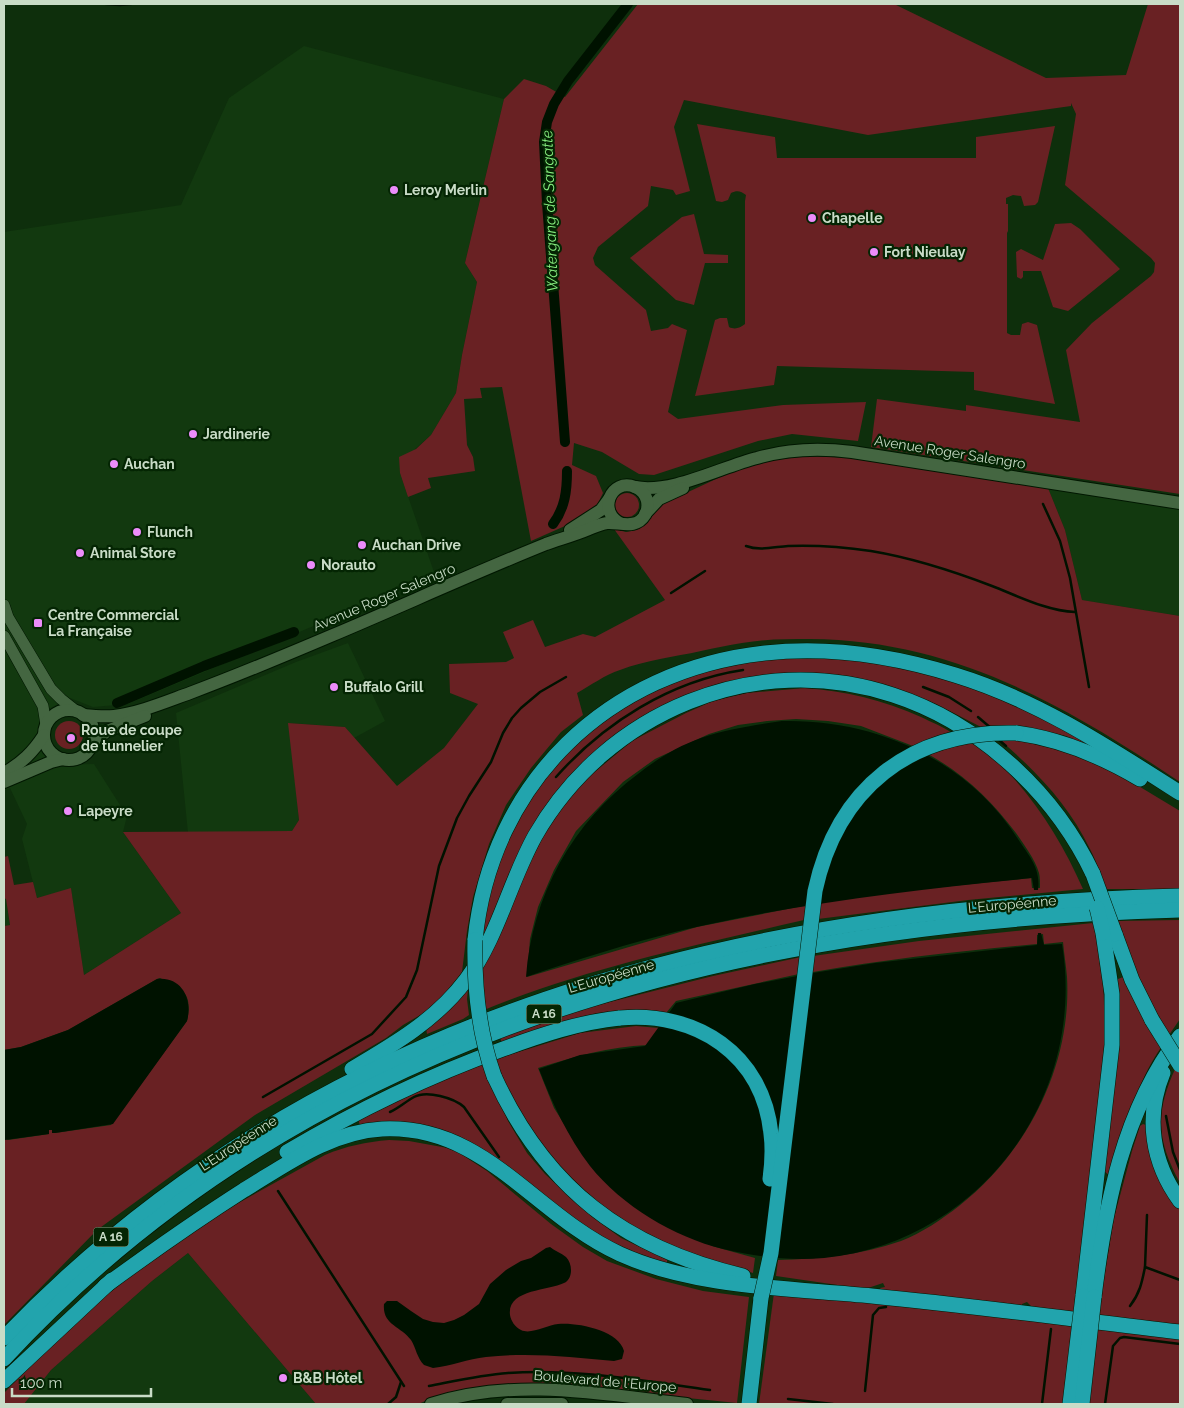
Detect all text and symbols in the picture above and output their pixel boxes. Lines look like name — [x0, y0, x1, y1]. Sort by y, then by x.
water label: Watergang de Sangatte — [538, 130, 562, 292]
place label: Leroy Merlin — [404, 182, 487, 198]
marker: Leroy Merlin — [388, 184, 400, 196]
place label: Chapelle — [822, 210, 883, 226]
marker: Chapelle — [806, 212, 818, 224]
place label: Fort Nieulay — [884, 244, 966, 260]
marker: Fort Nieulay — [868, 246, 880, 258]
place label: Jardinerie — [203, 426, 271, 442]
marker: Jardinerie — [187, 428, 199, 440]
street label: Avenue Roger Salengro — [873, 432, 1027, 472]
place label: Auchan — [124, 456, 175, 472]
marker: Auchan — [108, 458, 120, 470]
place label: Flunch — [147, 524, 193, 540]
marker: Flunch — [131, 526, 143, 538]
place label: Auchan Drive — [372, 537, 462, 553]
marker: Auchan Drive — [356, 539, 368, 551]
place label: Animal Store — [90, 545, 176, 561]
marker: Animal Store — [74, 547, 86, 559]
place label: Norauto — [321, 557, 376, 573]
marker: Norauto — [305, 559, 317, 571]
street label: Avenue Roger Salengro — [310, 560, 458, 634]
place label: Centre Commercial La Française — [48, 607, 179, 639]
marker: Centre Commercial La Française — [32, 617, 44, 629]
place label: Buffalo Grill — [344, 679, 424, 695]
marker: Buffalo Grill — [328, 681, 340, 693]
place label: Roue de coupe de tunnelier — [81, 722, 183, 754]
marker: Roue de coupe de tunnelier — [65, 732, 77, 744]
place label: Lapeyre — [78, 803, 133, 819]
marker: Lapeyre — [62, 805, 74, 817]
street label: L'Européenne — [967, 892, 1057, 916]
street label: L'Européenne — [566, 956, 656, 996]
road number: A 16 — [526, 1004, 562, 1024]
street label: L'Européenne — [196, 1112, 280, 1174]
road number: A 16 — [94, 1228, 128, 1246]
scale bar — [12, 1366, 151, 1398]
street label: Boulevard de l'Europe — [533, 1367, 677, 1395]
place label: B&B Hôtel — [293, 1370, 363, 1386]
marker: B&B Hôtel — [277, 1372, 289, 1384]
text: 100 m — [20, 1374, 62, 1392]

